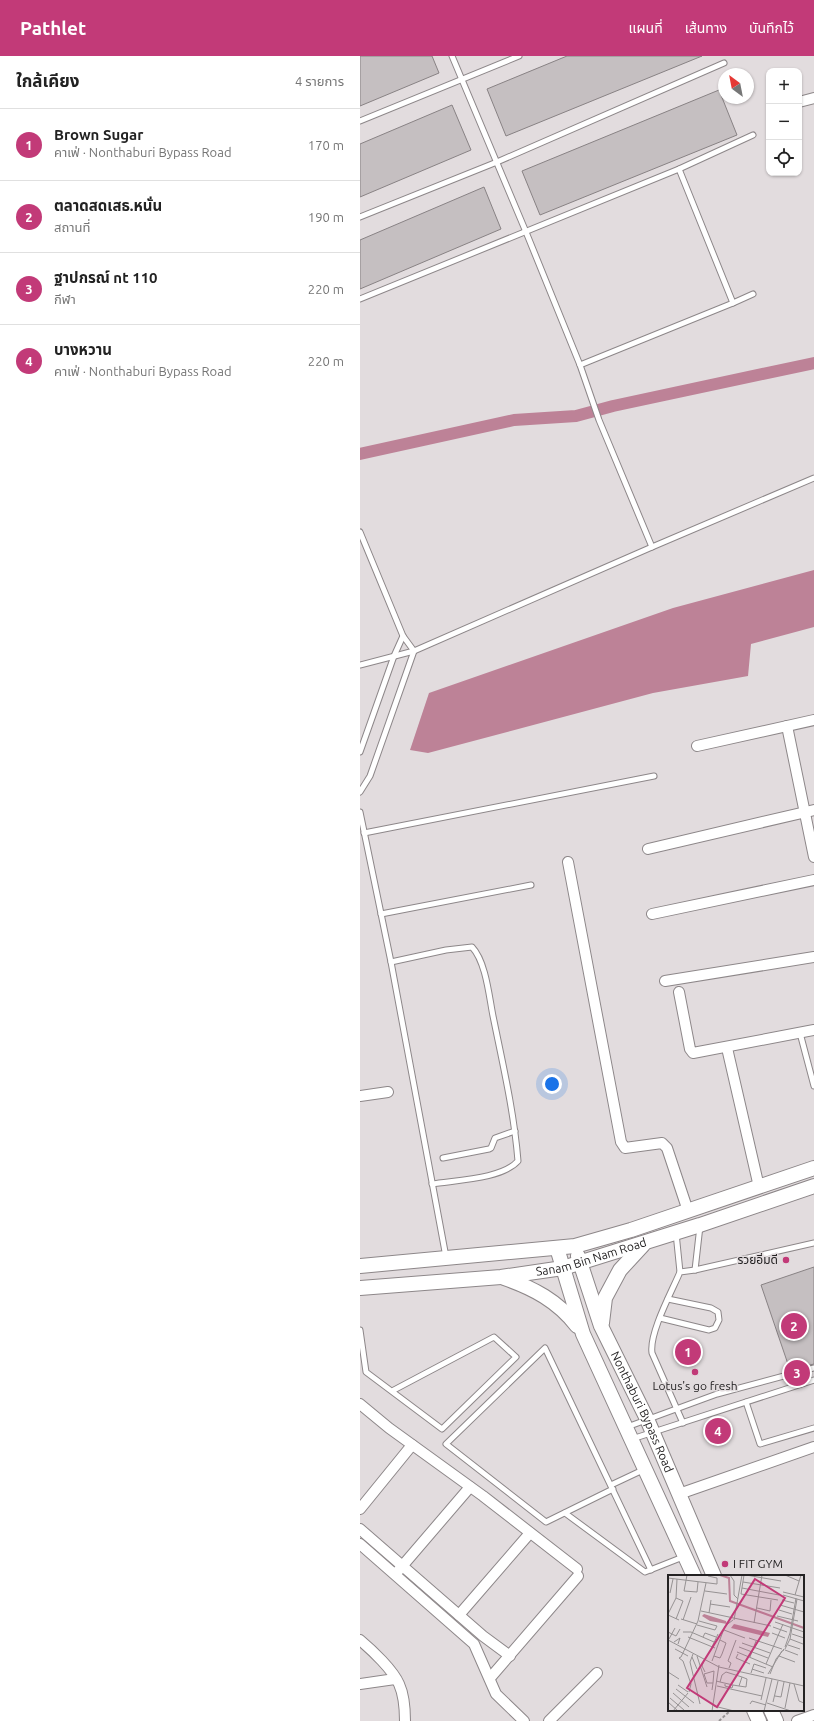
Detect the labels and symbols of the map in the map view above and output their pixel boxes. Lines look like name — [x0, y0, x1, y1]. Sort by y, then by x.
north arrow — [718, 68, 754, 104]
your location — [542, 1074, 562, 1094]
street label: Sanam Bin Nam Road — [535, 1235, 648, 1278]
place label: รวยอิ่มดี — [737, 1252, 778, 1266]
marker: รวยอิ่มดี — [781, 1255, 791, 1265]
pin: 2 — [781, 1311, 807, 1341]
pin: 1 — [675, 1337, 701, 1367]
street label: Nonthaburi Bypass Road — [609, 1349, 676, 1474]
pin: 3 — [784, 1358, 810, 1388]
marker: Lotus's go fresh — [690, 1367, 700, 1377]
place label: Lotus's go fresh — [652, 1379, 738, 1392]
pin: 4 — [705, 1416, 731, 1446]
place label: I FIT GYM — [733, 1557, 783, 1570]
marker: I FIT GYM — [720, 1559, 730, 1569]
inset map — [668, 1575, 804, 1711]

